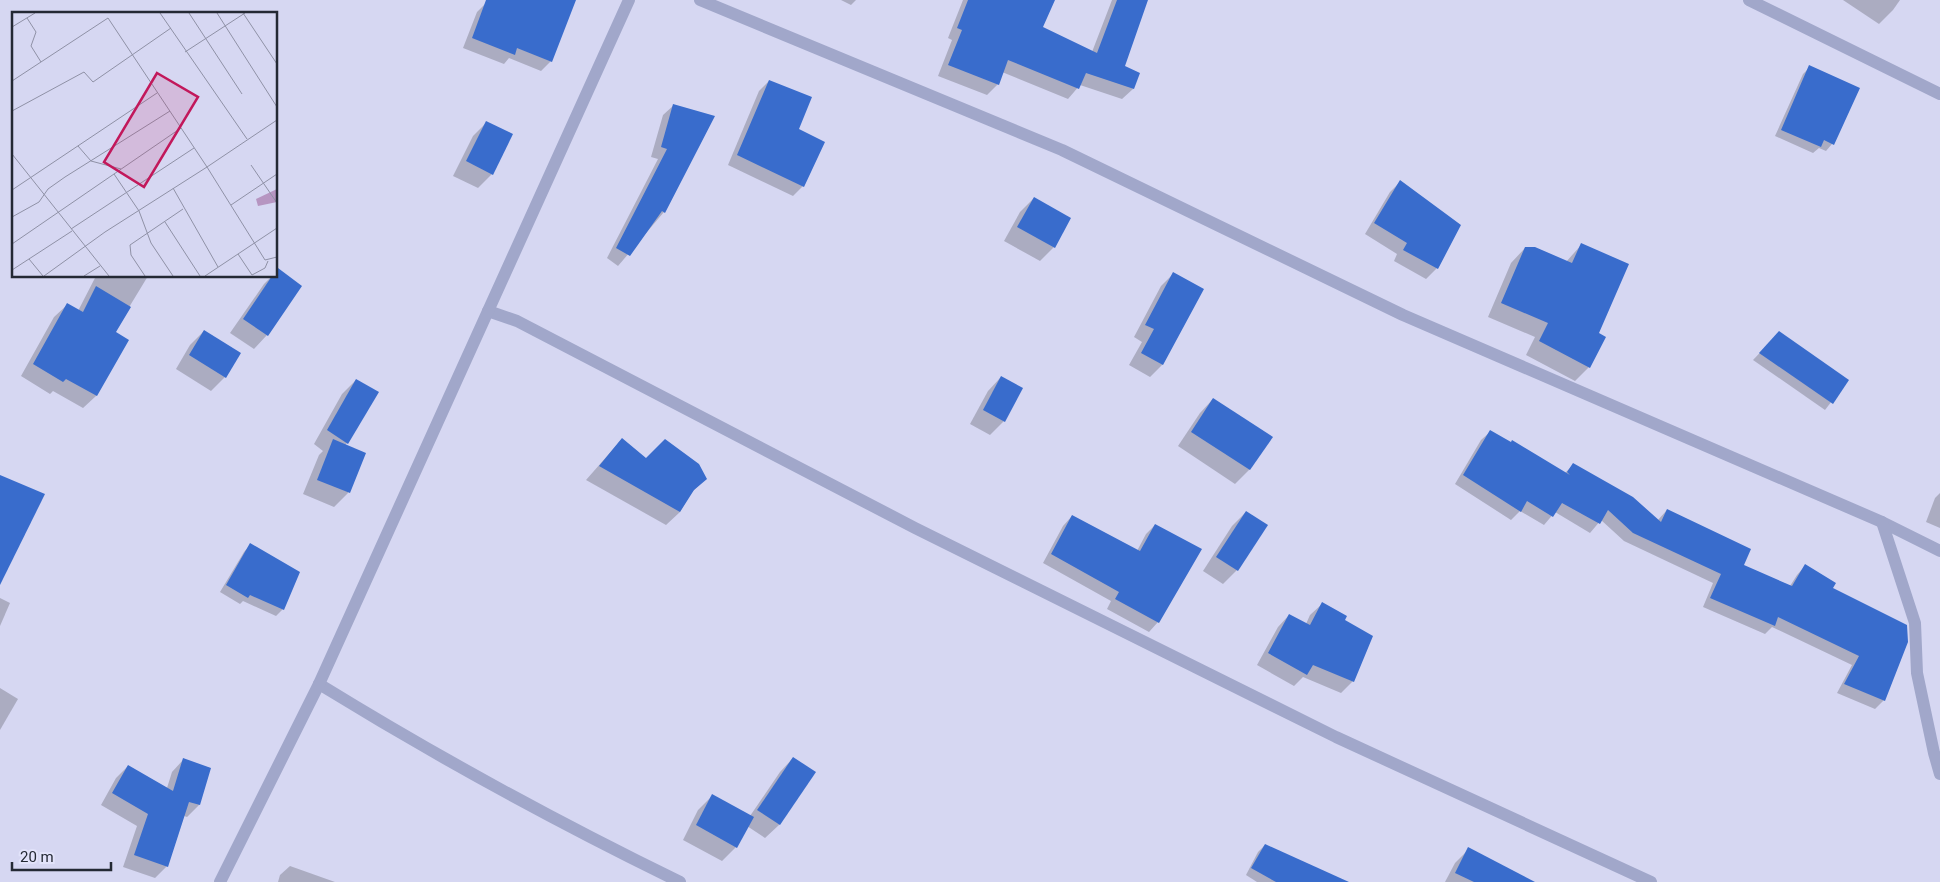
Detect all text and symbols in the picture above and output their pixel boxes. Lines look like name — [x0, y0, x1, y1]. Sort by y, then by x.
inset map — [12, 12, 278, 278]
scale bar — [12, 840, 111, 872]
text: 20 m — [20, 848, 54, 866]

